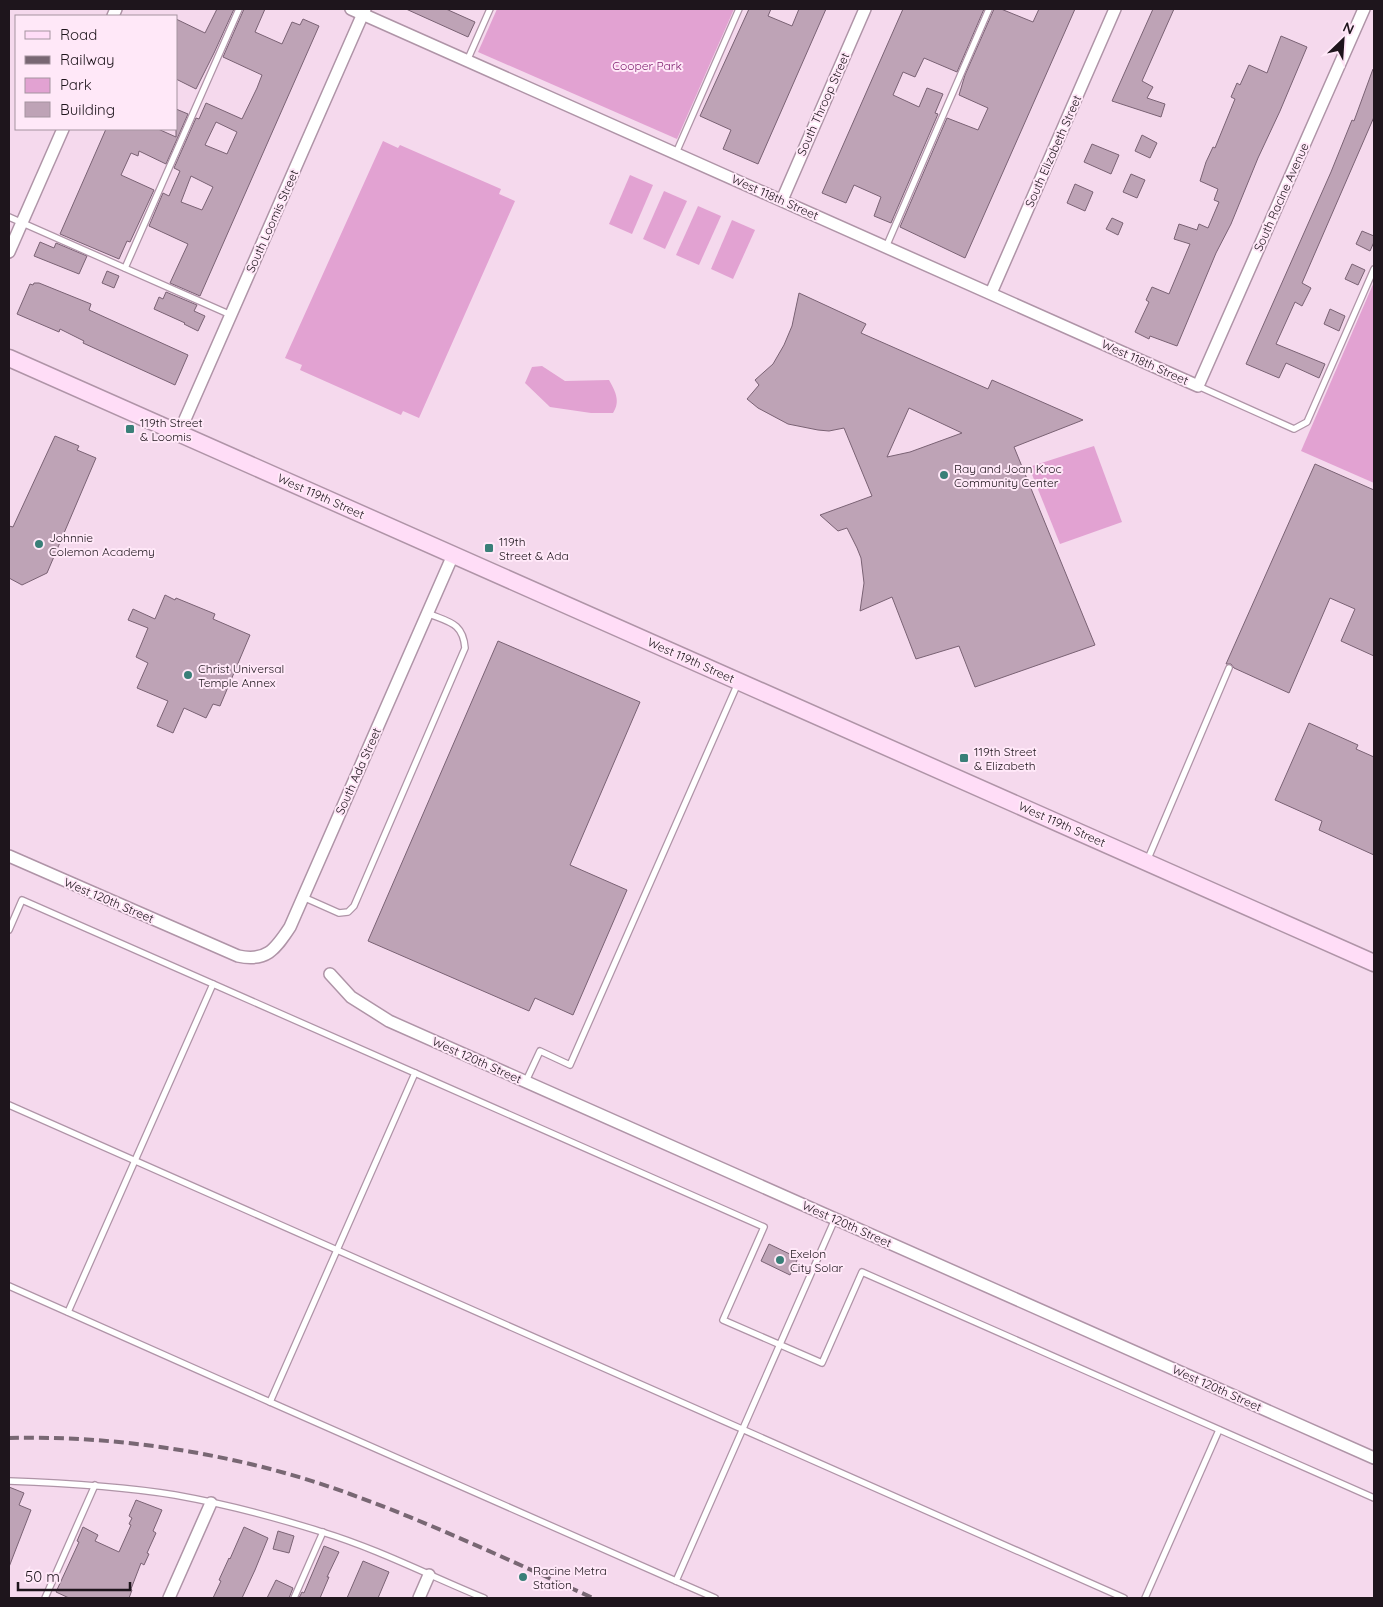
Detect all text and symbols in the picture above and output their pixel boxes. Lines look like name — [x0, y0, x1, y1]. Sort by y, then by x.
legend — [15, 15, 178, 130]
north arrow — [1318, 15, 1368, 65]
text: N — [1340, 18, 1357, 39]
text: Road — [60, 25, 97, 44]
text: Railway — [60, 50, 115, 69]
street label: South Throop Street — [794, 50, 852, 158]
park label: Cooper Park — [612, 58, 682, 73]
text: Park — [60, 75, 92, 94]
street label: South Elizabeth Street — [1022, 93, 1084, 209]
text: Building — [60, 100, 115, 119]
street label: South Racine Avenue — [1250, 140, 1312, 254]
street label: South Loomis Street — [243, 167, 301, 275]
street label: West 118th Street — [729, 171, 821, 223]
street label: West 118th Street — [1099, 336, 1191, 388]
place label: 119th Street & Loomis — [140, 415, 203, 444]
marker: 119th Street & Loomis — [124, 423, 136, 435]
place label: Ray and Joan Kroc Community Center — [954, 461, 1062, 490]
marker: Ray and Joan Kroc Community Center — [938, 469, 950, 481]
street label: West 119th Street — [275, 470, 367, 522]
place label: Johnnie Colemon Academy — [49, 530, 155, 559]
place label: 119th Street & Ada — [499, 534, 569, 563]
marker: Johnnie Colemon Academy — [33, 538, 45, 550]
marker: 119th Street & Ada — [483, 542, 495, 554]
street label: West 119th Street — [645, 634, 737, 686]
place label: Christ Universal Temple Annex — [198, 661, 284, 690]
marker: Christ Universal Temple Annex — [182, 669, 194, 681]
street label: South Ada Street — [332, 725, 384, 817]
place label: 119th Street & Elizabeth — [974, 744, 1037, 773]
marker: 119th Street & Elizabeth — [958, 752, 970, 764]
street label: West 119th Street — [1016, 798, 1108, 850]
street label: West 120th Street — [62, 874, 156, 926]
street label: West 120th Street — [430, 1034, 524, 1086]
street label: West 120th Street — [800, 1198, 894, 1250]
place label: Exelon City Solar — [790, 1246, 844, 1275]
marker: Exelon City Solar — [774, 1254, 786, 1266]
street label: West 120th Street — [1170, 1362, 1264, 1414]
scale bar — [18, 1560, 130, 1592]
place label: Racine Metra Station — [533, 1563, 607, 1592]
text: 50 m — [25, 1567, 60, 1586]
marker: Racine Metra Station — [517, 1571, 529, 1583]

